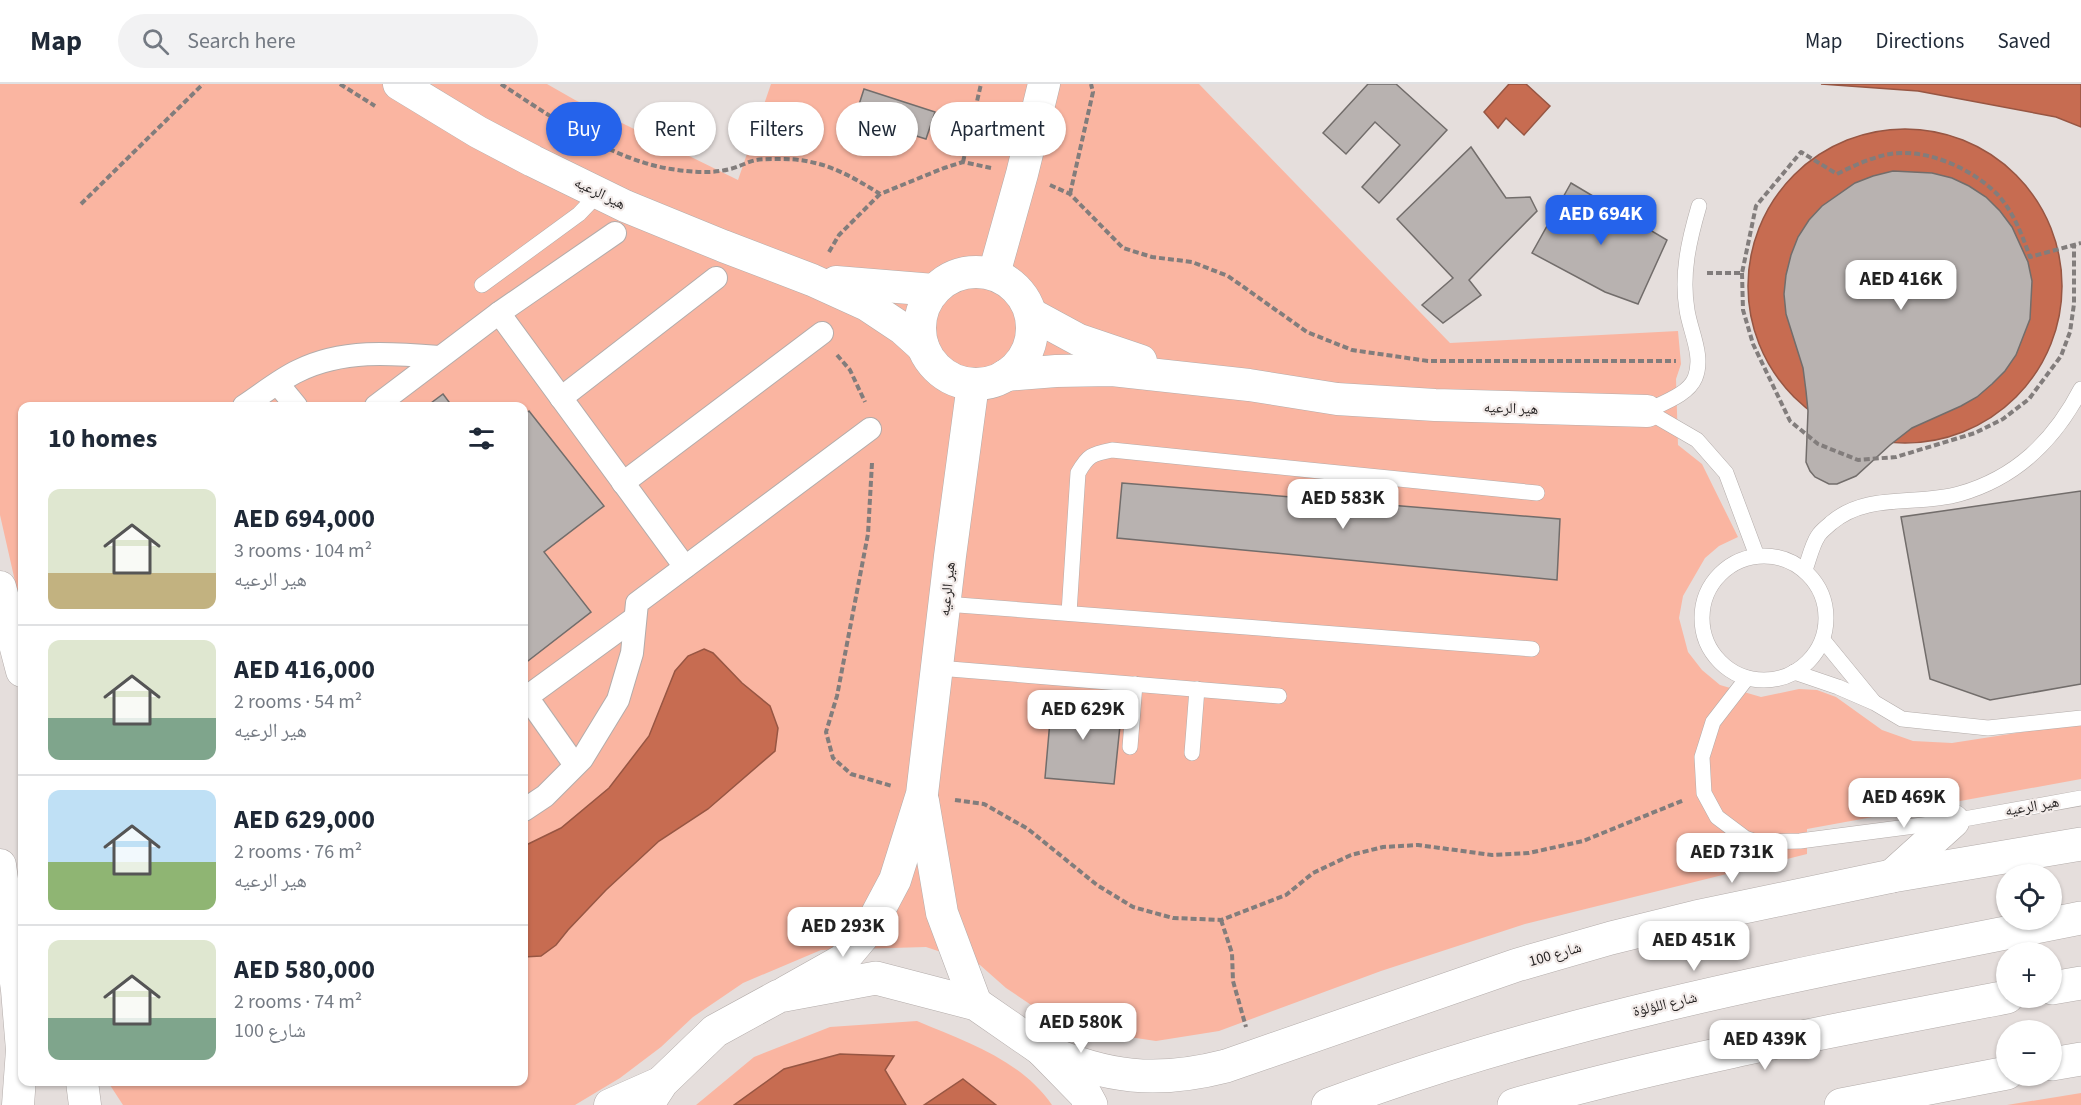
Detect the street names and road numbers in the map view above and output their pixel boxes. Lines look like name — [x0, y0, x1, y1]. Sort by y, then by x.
street label: هير الرعيه — [571, 172, 629, 215]
street label: هير الرعيه — [1483, 397, 1539, 420]
street label: هير الرعيه — [934, 561, 961, 617]
street label: هير الرعيه — [2003, 791, 2061, 822]
street label: شارع 100 — [1526, 937, 1584, 972]
street label: شارع اللؤلؤة — [1631, 987, 1699, 1022]

